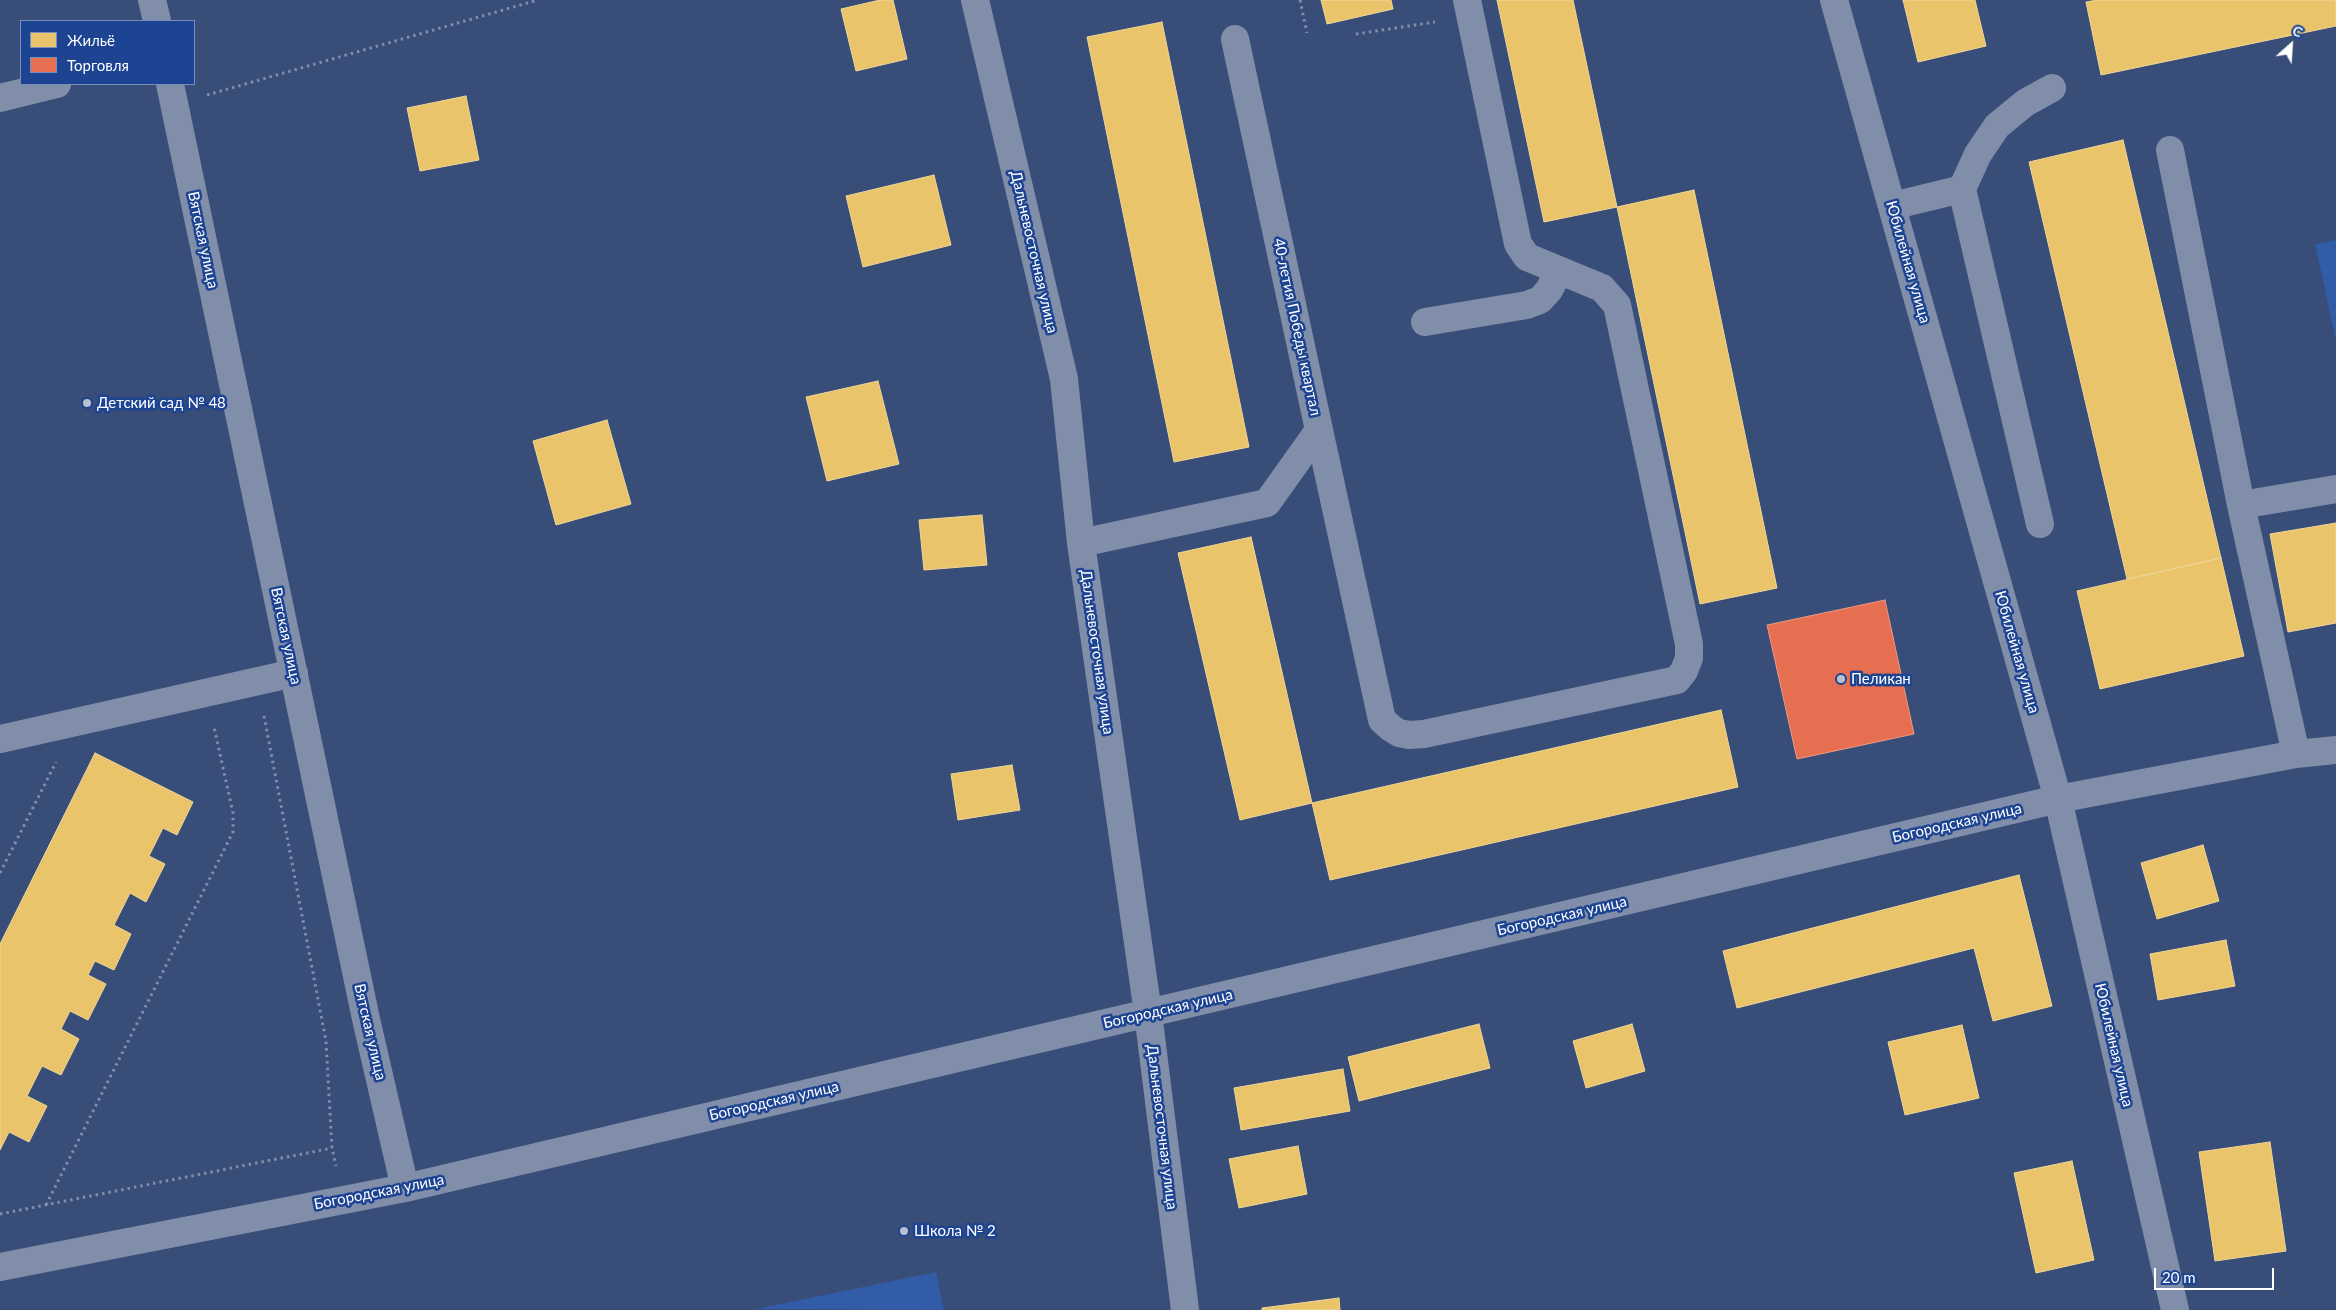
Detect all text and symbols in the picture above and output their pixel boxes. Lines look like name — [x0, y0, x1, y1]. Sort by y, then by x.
legend — [20, 20, 195, 85]
north arrow — [2266, 20, 2316, 70]
text: С — [2290, 21, 2306, 41]
text: Жильё — [67, 31, 115, 49]
text: Торговля — [67, 56, 129, 74]
street label: Дальневосточная улица — [1007, 169, 1061, 335]
street label: Вятская улица — [184, 190, 222, 290]
street label: Юбилейная улица — [1882, 199, 1934, 325]
street label: 40-летия Победы квартал — [1269, 237, 1325, 417]
place label: Детский сад № 48 — [97, 394, 226, 412]
marker: Детский сад № 48 — [81, 397, 93, 409]
street label: Дальневосточная улица — [1077, 568, 1117, 736]
street label: Вятская улица — [267, 586, 305, 686]
street label: Юбилейная улица — [1991, 589, 2043, 715]
place label: Пеликан — [1851, 670, 1911, 688]
marker: Пеликан — [1835, 673, 1847, 685]
street label: Богородская улица — [1890, 799, 2024, 847]
street label: Богородская улица — [1495, 892, 1629, 940]
street label: Юбилейная улица — [2091, 981, 2137, 1109]
street label: Вятская улица — [350, 982, 390, 1082]
street label: Богородская улица — [1101, 985, 1235, 1033]
street label: Дальневосточная улица — [1143, 1043, 1181, 1211]
street label: Богородская улица — [707, 1077, 841, 1125]
street label: Богородская улица — [312, 1171, 446, 1213]
place label: Школа № 2 — [914, 1222, 996, 1240]
marker: Школа № 2 — [898, 1225, 910, 1237]
scale bar — [2156, 1258, 2276, 1290]
text: 20 m — [2162, 1268, 2196, 1286]

